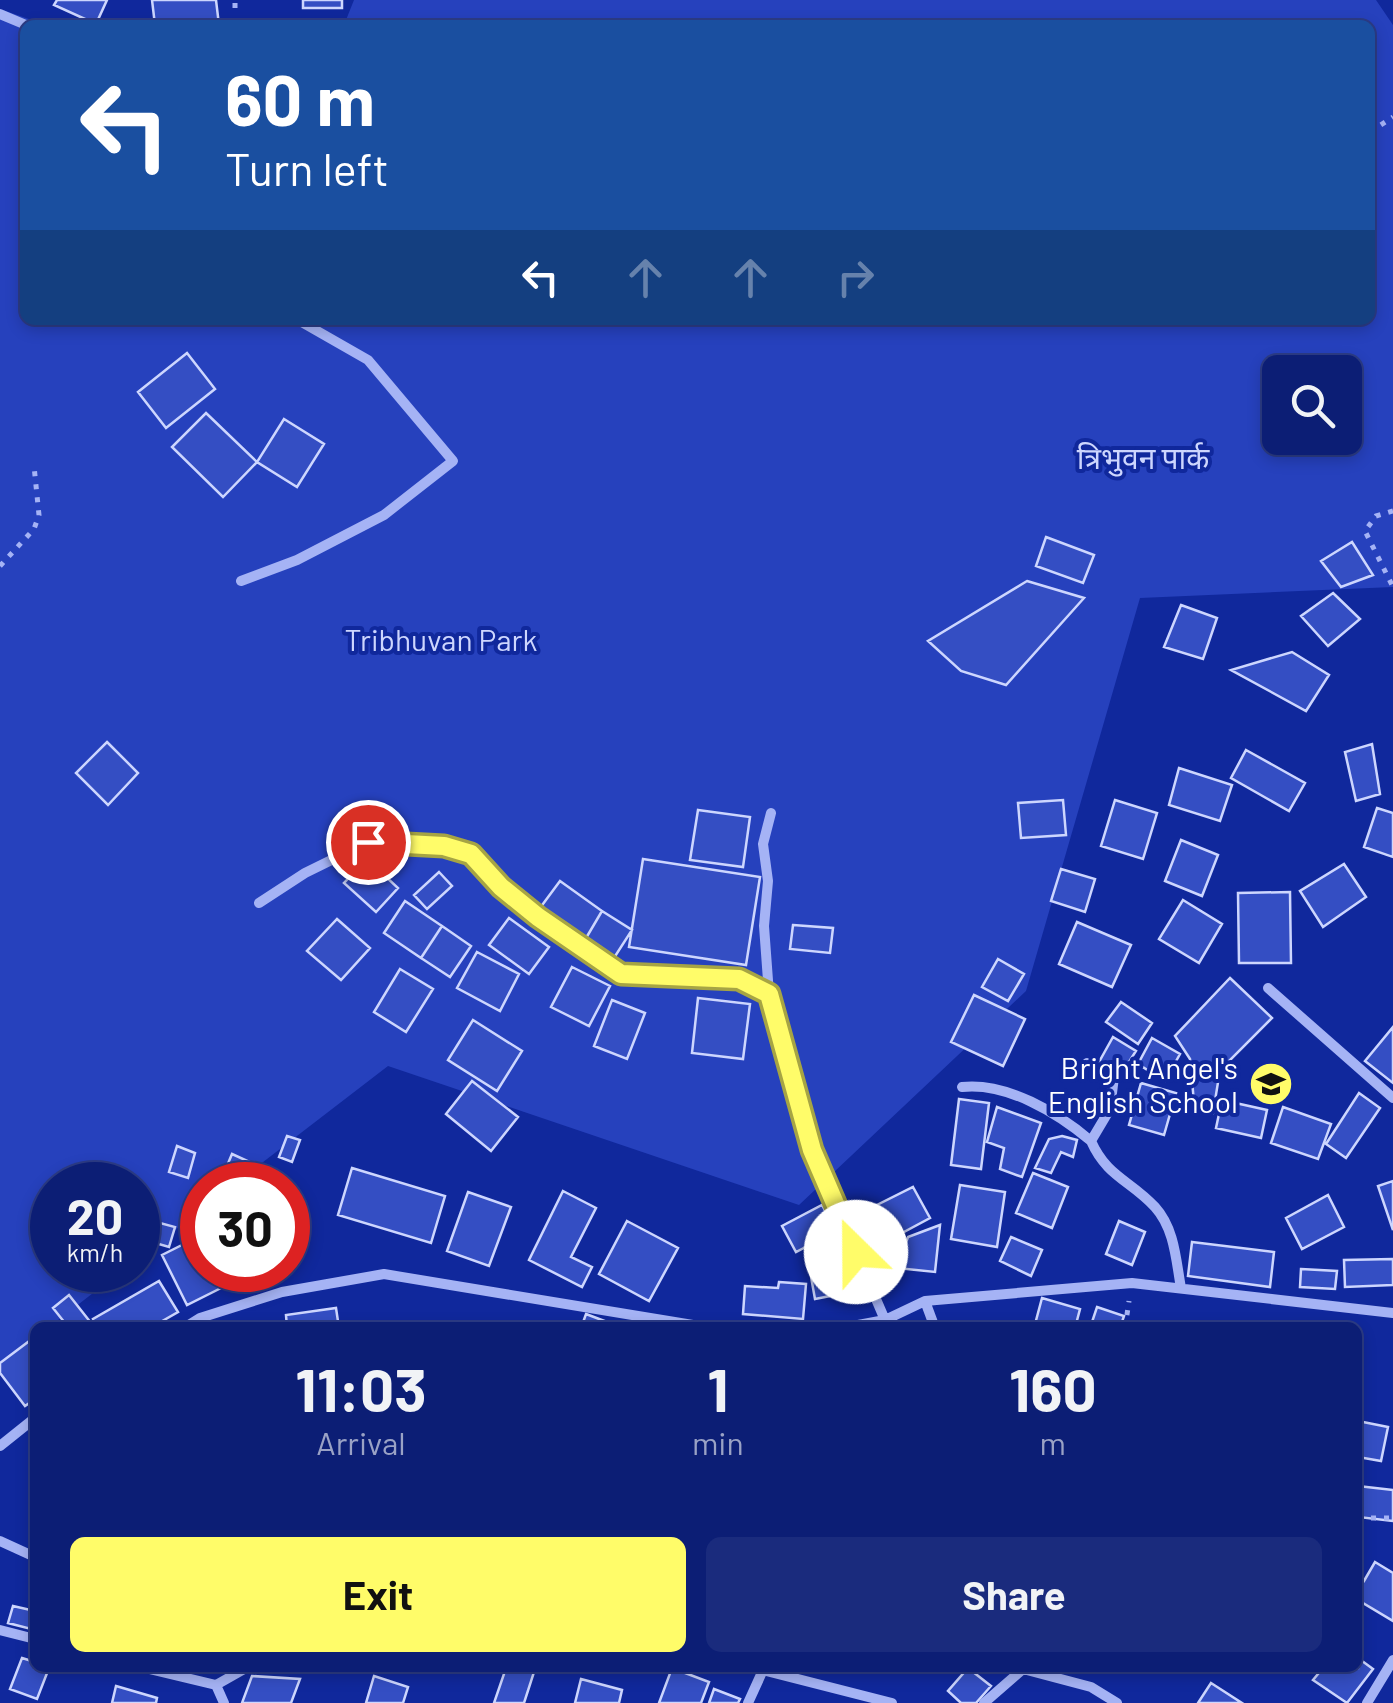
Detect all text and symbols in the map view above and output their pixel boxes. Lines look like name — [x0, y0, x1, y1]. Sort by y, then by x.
text: 60 m — [225, 56, 375, 140]
icon: left — [60, 60, 190, 190]
text: Turn left — [225, 141, 389, 195]
icon: left — [513, 250, 568, 305]
icon: ahead — [618, 250, 673, 305]
icon: ahead — [723, 250, 778, 305]
icon: right — [828, 250, 883, 305]
map controls — [1262, 355, 1362, 455]
button: search — [1262, 355, 1362, 455]
park label: त्रिभुवन पार्क — [1077, 439, 1210, 477]
park label: Tribhuvan Park — [344, 621, 538, 657]
pin — [326, 800, 411, 885]
icon: arrive — [341, 815, 396, 870]
place label: Bright Angel's English School — [1048, 1049, 1238, 1119]
school or university icon: Bright Angel's English School — [1248, 1061, 1294, 1107]
speed limit sign: 30 — [180, 1162, 310, 1292]
text: 20 — [67, 1185, 123, 1245]
position arrow — [804, 1200, 908, 1304]
text: km/h — [67, 1237, 123, 1267]
text: 11:03 — [295, 1352, 427, 1424]
text: 1 — [707, 1352, 728, 1424]
text: 160 — [1009, 1352, 1097, 1424]
text: Arrival — [316, 1423, 406, 1461]
text: min — [692, 1423, 744, 1461]
text: m — [1040, 1423, 1066, 1461]
button: Exit — [70, 1537, 686, 1652]
button: Share — [706, 1537, 1322, 1652]

